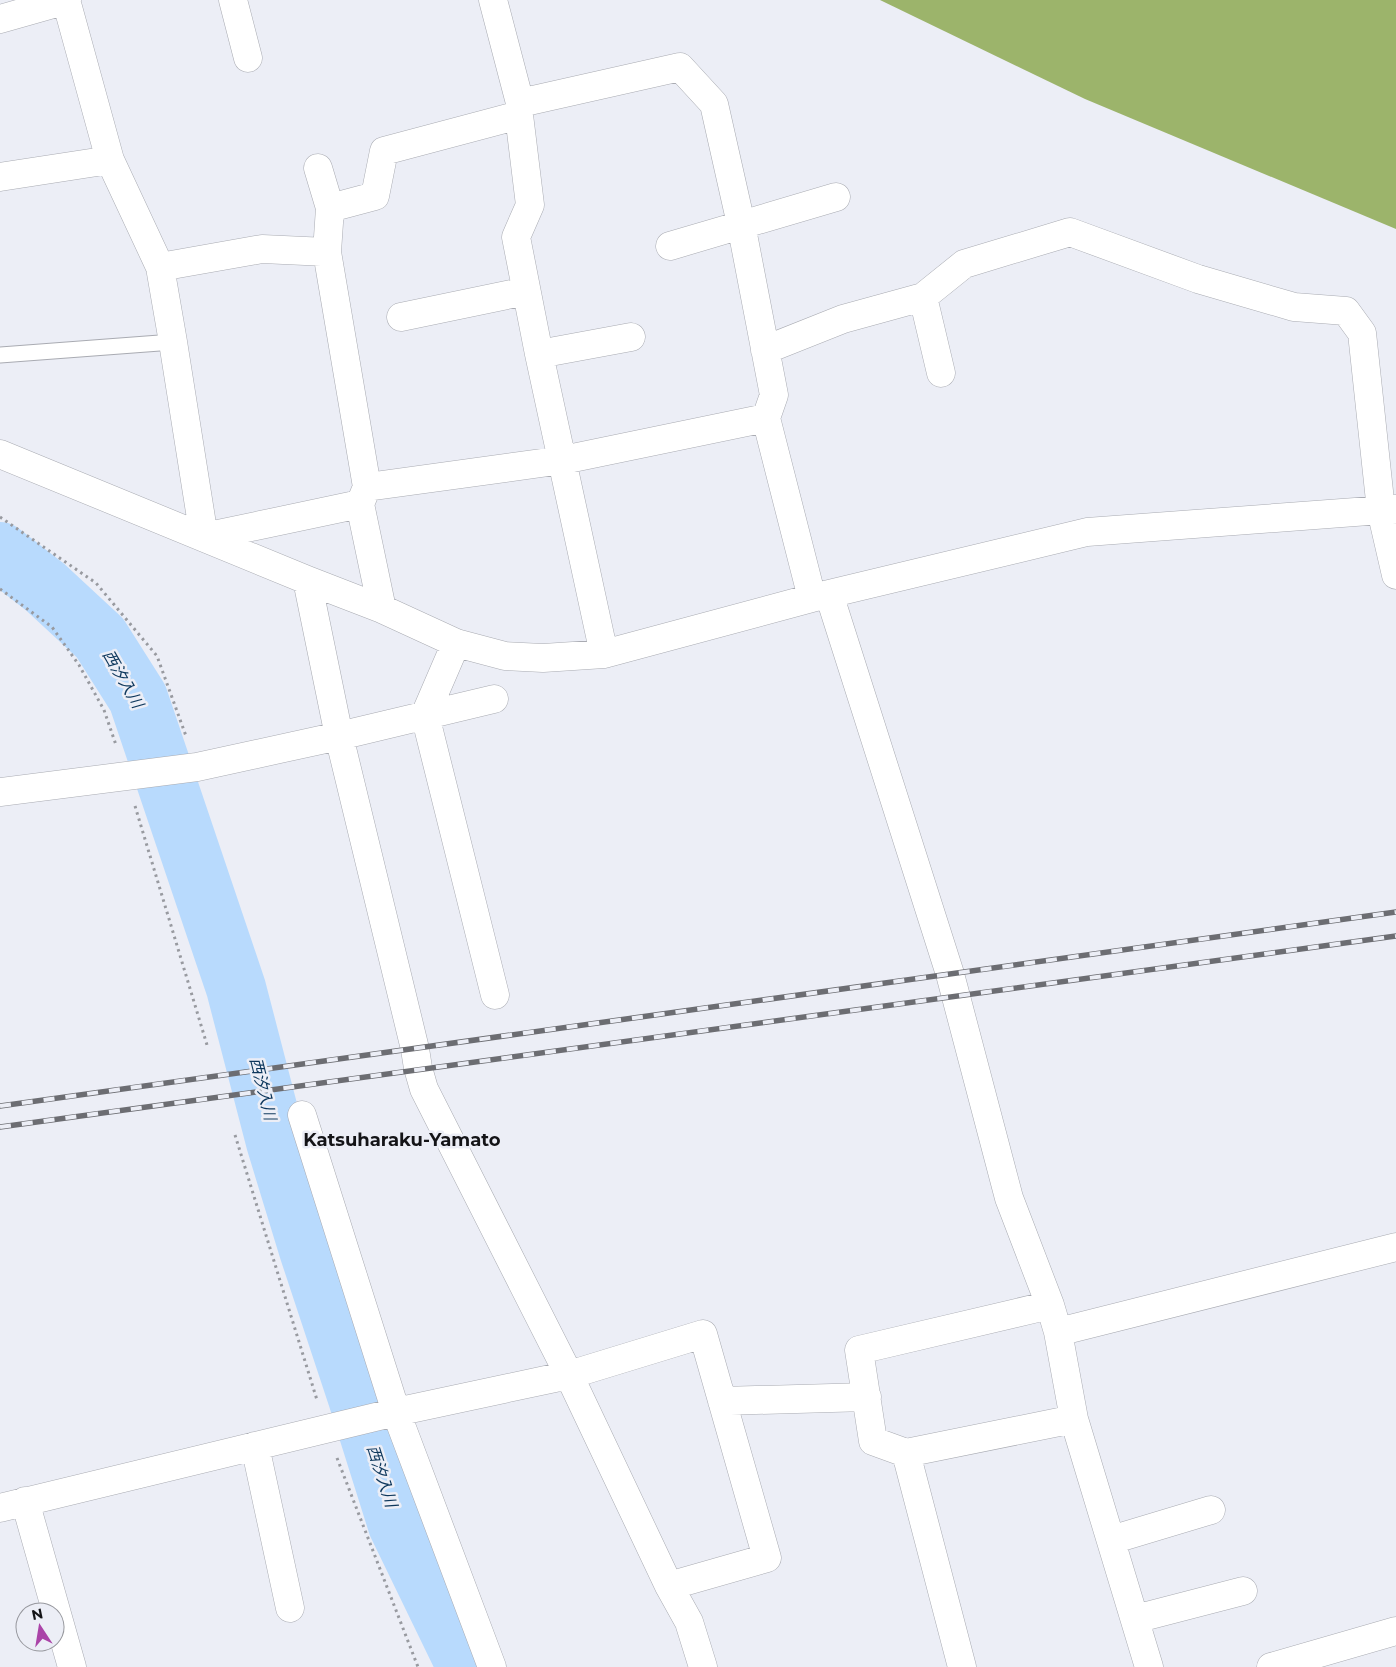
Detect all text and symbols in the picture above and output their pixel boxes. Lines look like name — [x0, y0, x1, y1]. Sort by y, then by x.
water label: 西汐入川 — [99, 647, 148, 713]
water label: 西汐入川 — [246, 1056, 280, 1124]
district label: Katsuharaku-Yamato — [303, 1129, 501, 1151]
water label: 西汐入川 — [363, 1443, 402, 1511]
north arrow — [15, 1602, 65, 1652]
text: N — [30, 1604, 45, 1624]

